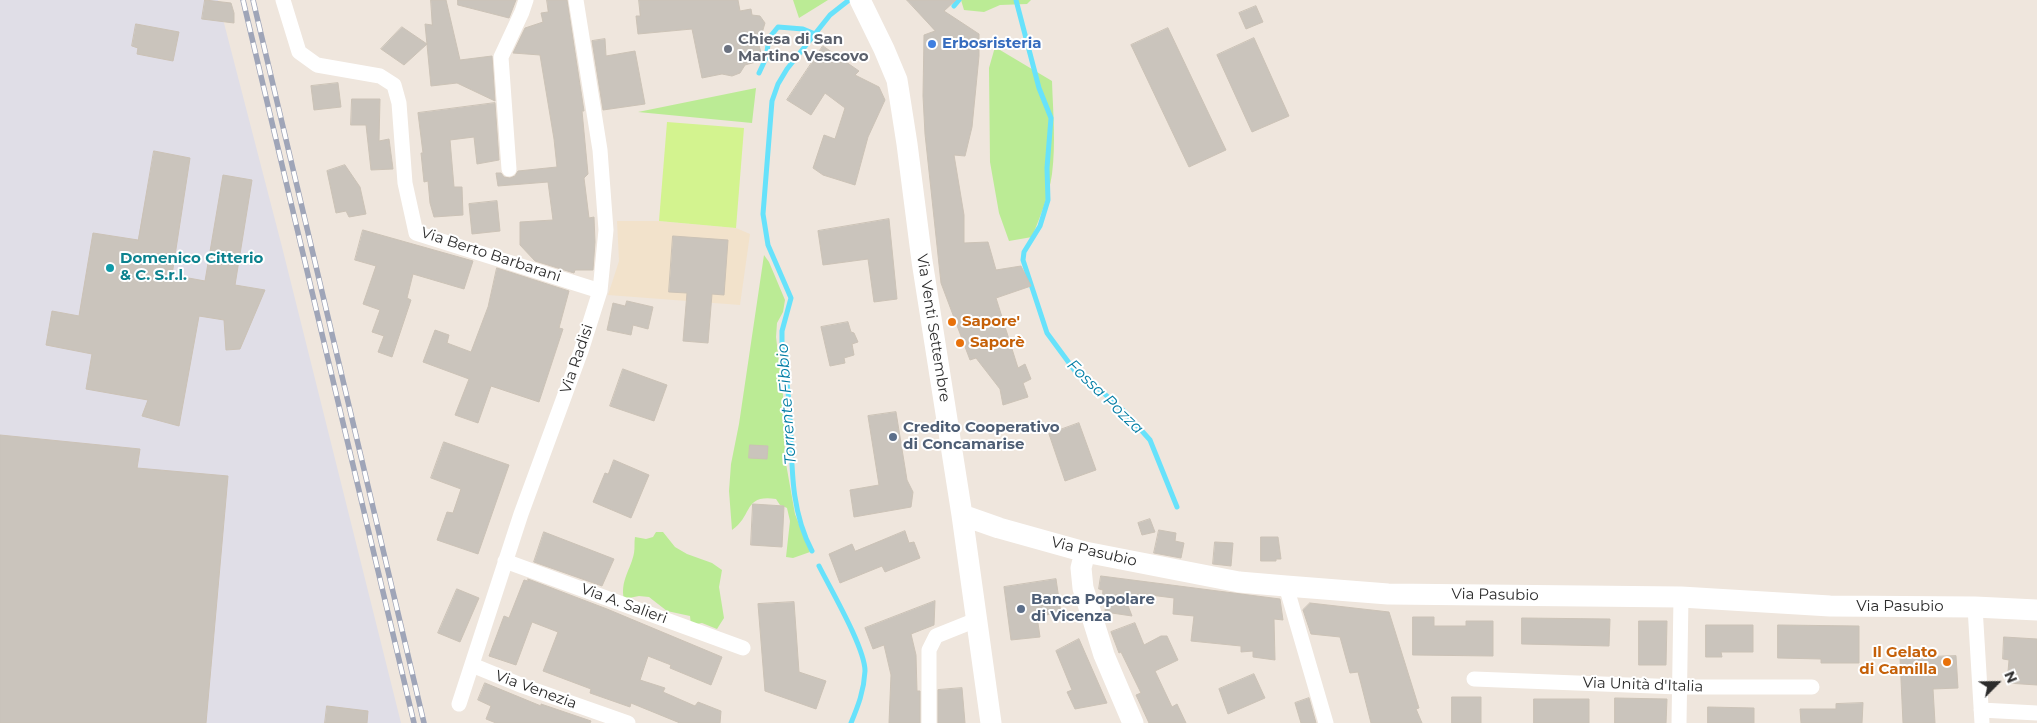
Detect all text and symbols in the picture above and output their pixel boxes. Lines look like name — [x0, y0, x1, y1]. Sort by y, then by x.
place label: Chiesa di San Martino Vescovo — [738, 31, 869, 66]
place label: Erbosristeria — [942, 35, 1041, 53]
marker: Erbosristeria — [926, 38, 938, 50]
marker: Chiesa di San Martino Vescovo — [722, 43, 734, 55]
street label: Via Berto Barbarani — [419, 224, 563, 286]
place label: Domenico Citterio & C. S.r.l. — [120, 250, 263, 285]
street label: Via Venti Settembre — [912, 253, 954, 403]
marker: Domenico Citterio & C. S.r.l. — [104, 262, 116, 274]
place label: Sapore' — [962, 313, 1020, 331]
marker: Sapore' — [946, 316, 958, 328]
street label: Via Radisi — [557, 322, 597, 396]
place label: Saporè — [970, 334, 1025, 352]
marker: Saporè — [954, 337, 966, 349]
water label: Torrente Fibbio — [773, 343, 801, 465]
water label: Fossa Pozza — [1063, 356, 1147, 438]
place label: Credito Cooperativo di Concamarise — [903, 419, 1060, 454]
marker: Credito Cooperativo di Concamarise — [887, 431, 899, 443]
street label: Via Pasubio — [1049, 533, 1139, 571]
street label: Via A. Salieri — [578, 580, 670, 628]
street label: Via Pasubio — [1451, 585, 1539, 605]
place label: Banca Popolare di Vicenza — [1031, 591, 1155, 626]
street label: Via Pasubio — [1856, 598, 1944, 616]
marker: Banca Popolare di Vicenza — [1015, 603, 1027, 615]
place label: Il Gelato di Camilla — [1859, 644, 1937, 679]
marker: Il Gelato di Camilla — [1941, 656, 1953, 668]
north arrow — [1972, 658, 2022, 708]
street label: Via Venezia — [493, 667, 579, 713]
text: N — [2000, 668, 2021, 686]
street label: Via Unità d'Italia — [1582, 674, 1704, 696]

